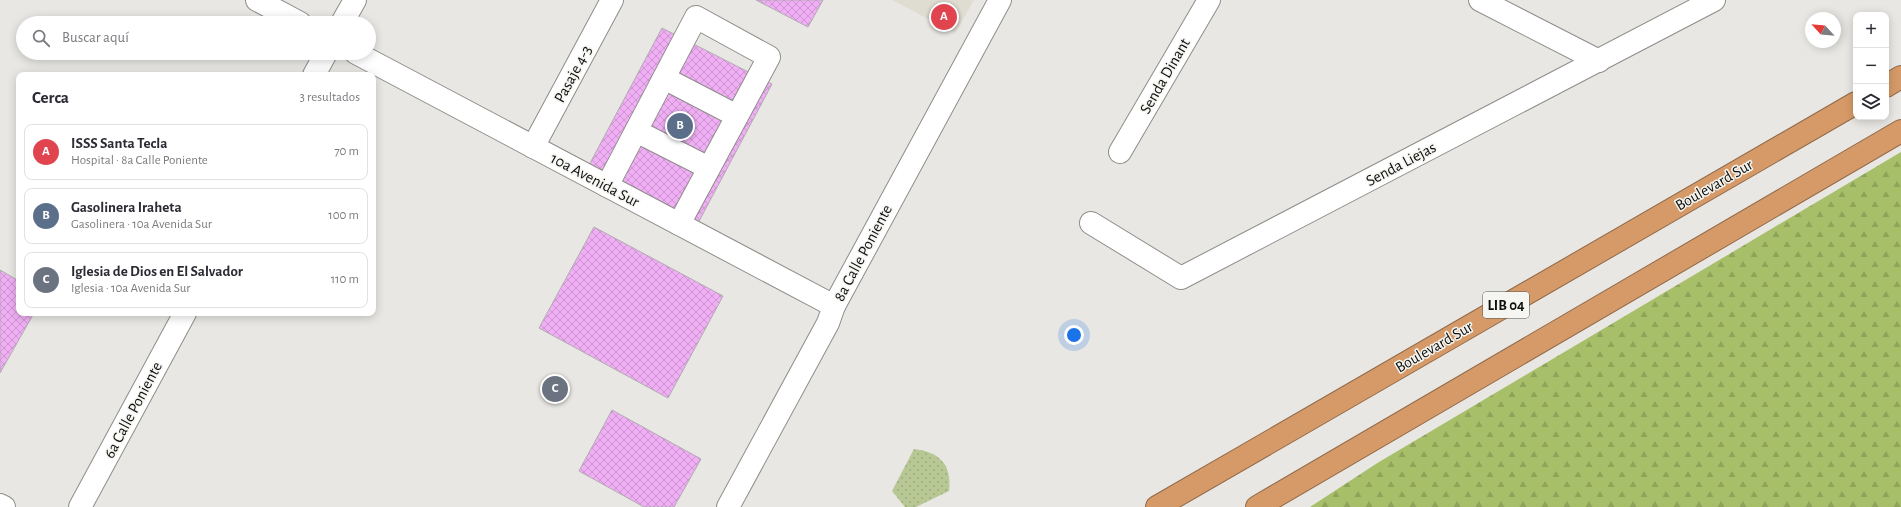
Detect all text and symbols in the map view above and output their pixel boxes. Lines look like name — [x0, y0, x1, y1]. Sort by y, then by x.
pin: A — [931, 2, 957, 32]
north arrow — [1805, 12, 1841, 48]
map controls — [1853, 12, 1889, 120]
button: + — [1853, 12, 1889, 48]
search box — [16, 16, 376, 60]
icon: search — [30, 27, 52, 49]
text: Buscar aquí — [62, 30, 129, 45]
street label: Senda Dinant — [1137, 36, 1193, 116]
street label: Pasaje 4-3 — [551, 43, 596, 106]
button: − — [1853, 48, 1889, 84]
button: layers — [1853, 84, 1889, 120]
text: Cerca — [32, 89, 69, 106]
text: 3 resultados — [300, 91, 360, 104]
pin: B — [667, 111, 693, 141]
text: ISSS Santa Tecla — [71, 136, 168, 151]
street label: Senda Liejas — [1363, 139, 1439, 190]
text: A — [42, 145, 50, 158]
text: 70 m — [334, 145, 359, 158]
street label: 10a Avenida Sur — [548, 150, 643, 210]
text: Hospital · 8a Calle Poniente — [71, 154, 208, 167]
street label: Boulevard Sur — [1673, 156, 1756, 214]
text: Gasolinera Iraheta — [71, 200, 182, 215]
street label: 8a Calle Poniente — [831, 202, 895, 304]
text: B — [42, 209, 50, 222]
text: 100 m — [328, 209, 359, 222]
text: Gasolinera · 10a Avenida Sur — [71, 218, 212, 231]
text: Iglesia de Dios en El Salvador — [71, 264, 243, 279]
text: C — [43, 273, 49, 286]
text: 110 m — [331, 273, 359, 286]
text: Iglesia · 10a Avenida Sur — [71, 282, 191, 295]
road number: LIB 04 — [1483, 292, 1529, 318]
street label: Boulevard Sur — [1393, 318, 1476, 376]
your location — [1064, 325, 1084, 345]
street label: 6a Calle Poniente — [101, 359, 165, 461]
pin: C — [542, 374, 568, 404]

